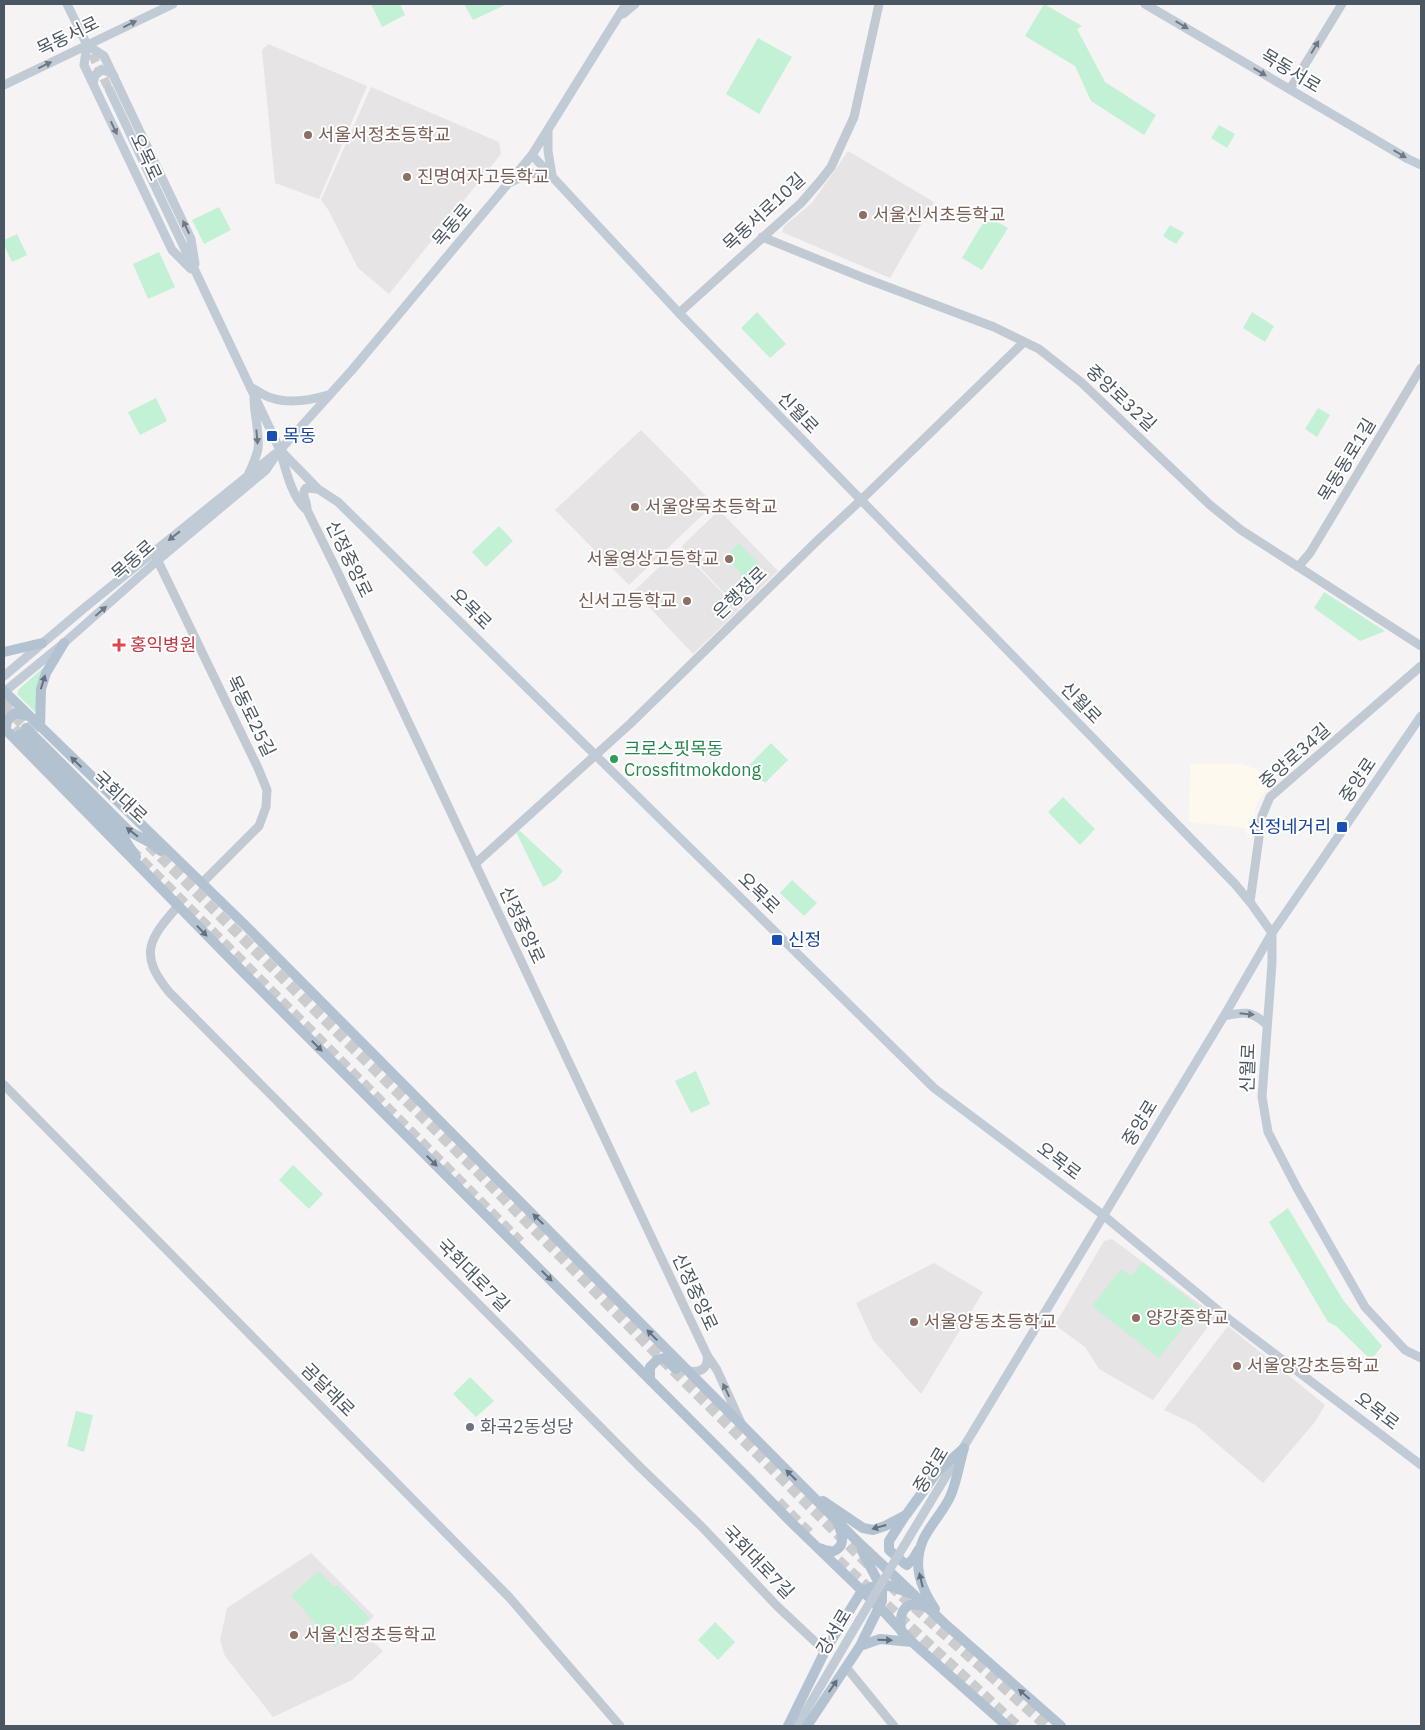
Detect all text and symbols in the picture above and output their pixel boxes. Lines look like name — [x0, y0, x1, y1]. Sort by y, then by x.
street label: 목동서로 — [33, 11, 103, 60]
one-way arrow — [123, 20, 137, 28]
one-way arrow — [1175, 21, 1188, 30]
one-way arrow — [1311, 41, 1320, 54]
street label: 목동서로 — [1257, 44, 1326, 97]
one-way arrow — [38, 61, 53, 69]
one-way arrow — [1254, 67, 1267, 76]
one-way arrow — [110, 121, 118, 135]
place label: 서울서정초등학교 — [318, 123, 450, 146]
street label: 오목로 — [126, 129, 167, 184]
marker: 서울서정초등학교 — [302, 129, 314, 141]
one-way arrow — [1394, 150, 1407, 159]
place label: 진명여자고등학교 — [417, 165, 549, 188]
street label: 목동서로10길 — [718, 168, 810, 256]
marker: 진명여자고등학교 — [401, 171, 413, 183]
street label: 목동로 — [427, 198, 476, 251]
place label: 서울신서초등학교 — [873, 203, 1005, 226]
marker: 서울신서초등학교 — [857, 209, 869, 221]
one-way arrow — [182, 220, 190, 234]
street label: 중앙로32길 — [1081, 359, 1161, 436]
street label: 신월로 — [773, 387, 824, 439]
street label: 목동동로1길 — [1313, 414, 1381, 506]
place label: 목동 — [283, 424, 316, 447]
marker: 목동 — [265, 429, 279, 443]
one-way arrow — [253, 430, 261, 446]
place label: 서울양목초등학교 — [645, 495, 777, 518]
marker: 서울양목초등학교 — [629, 501, 641, 513]
street label: 신정중앙로 — [321, 517, 378, 601]
one-way arrow — [168, 530, 181, 541]
street label: 목동로 — [106, 535, 159, 585]
place label: 서울영상고등학교 — [587, 547, 719, 570]
marker: 서울영상고등학교 — [723, 553, 735, 565]
street label: 은행정로 — [708, 561, 771, 624]
street label: 오목로 — [446, 583, 497, 634]
place label: 신서고등학교 — [578, 589, 677, 612]
marker: 신서고등학교 — [681, 595, 693, 607]
one-way arrow — [94, 605, 107, 616]
place label: 홍익병원 — [130, 633, 196, 656]
marker: 홍익병원 — [112, 638, 126, 652]
street label: 목동로25길 — [222, 671, 281, 760]
one-way arrow — [40, 675, 47, 690]
street label: 신월로 — [1056, 677, 1107, 729]
street label: 중앙로34길 — [1254, 718, 1335, 794]
place label: 크로스핏목동 Crossfitmokdong — [624, 737, 761, 781]
marker: 크로스핏목동 Crossfitmokdong — [608, 753, 620, 765]
street label: 중앙로 — [1334, 753, 1381, 807]
one-way arrow — [70, 756, 82, 768]
street label: 국회대로 — [88, 766, 152, 828]
place label: 신정네거리 — [1248, 815, 1331, 838]
marker: 신정네거리 — [1335, 820, 1349, 834]
one-way arrow — [125, 827, 138, 837]
street label: 오목로 — [733, 867, 785, 918]
street label: 신정중앙로 — [495, 882, 550, 967]
one-way arrow — [196, 925, 208, 937]
place label: 신정 — [788, 928, 821, 951]
marker: 신정 — [770, 933, 784, 947]
one-way arrow — [1239, 1010, 1255, 1018]
one-way arrow — [310, 1040, 322, 1052]
street label: 신월로 — [1235, 1043, 1260, 1093]
street label: 중앙로 — [1117, 1096, 1162, 1150]
street label: 오목로 — [1033, 1136, 1086, 1185]
one-way arrow — [426, 1155, 438, 1167]
one-way arrow — [532, 1213, 544, 1225]
street label: 국회대로7길 — [432, 1233, 515, 1316]
street label: 신정중앙로 — [668, 1249, 723, 1334]
one-way arrow — [540, 1270, 552, 1282]
place label: 양강중학교 — [1146, 1306, 1229, 1329]
place label: 서울양동초등학교 — [924, 1310, 1056, 1333]
marker: 양강중학교 — [1130, 1312, 1142, 1324]
marker: 서울양동초등학교 — [908, 1316, 920, 1328]
one-way arrow — [646, 1329, 658, 1341]
place label: 서울양강초등학교 — [1247, 1354, 1379, 1377]
street label: 곰달래로 — [297, 1358, 360, 1421]
marker: 서울양강초등학교 — [1231, 1360, 1243, 1372]
one-way arrow — [722, 1383, 730, 1397]
street label: 오목로 — [1351, 1386, 1404, 1435]
place label: 화곡2동성당 — [480, 1415, 574, 1438]
marker: 화곡2동성당 — [464, 1421, 476, 1433]
street label: 중앙로 — [908, 1443, 953, 1497]
one-way arrow — [785, 1469, 797, 1481]
street label: 국회대로7길 — [718, 1520, 799, 1603]
one-way arrow — [872, 1523, 887, 1531]
one-way arrow — [917, 1573, 925, 1588]
street label: 강서로 — [811, 1605, 856, 1659]
place label: 서울신정초등학교 — [304, 1623, 436, 1646]
marker: 서울신정초등학교 — [288, 1629, 300, 1641]
one-way arrow — [878, 1636, 894, 1644]
one-way arrow — [828, 1680, 838, 1693]
one-way arrow — [1019, 1688, 1031, 1700]

